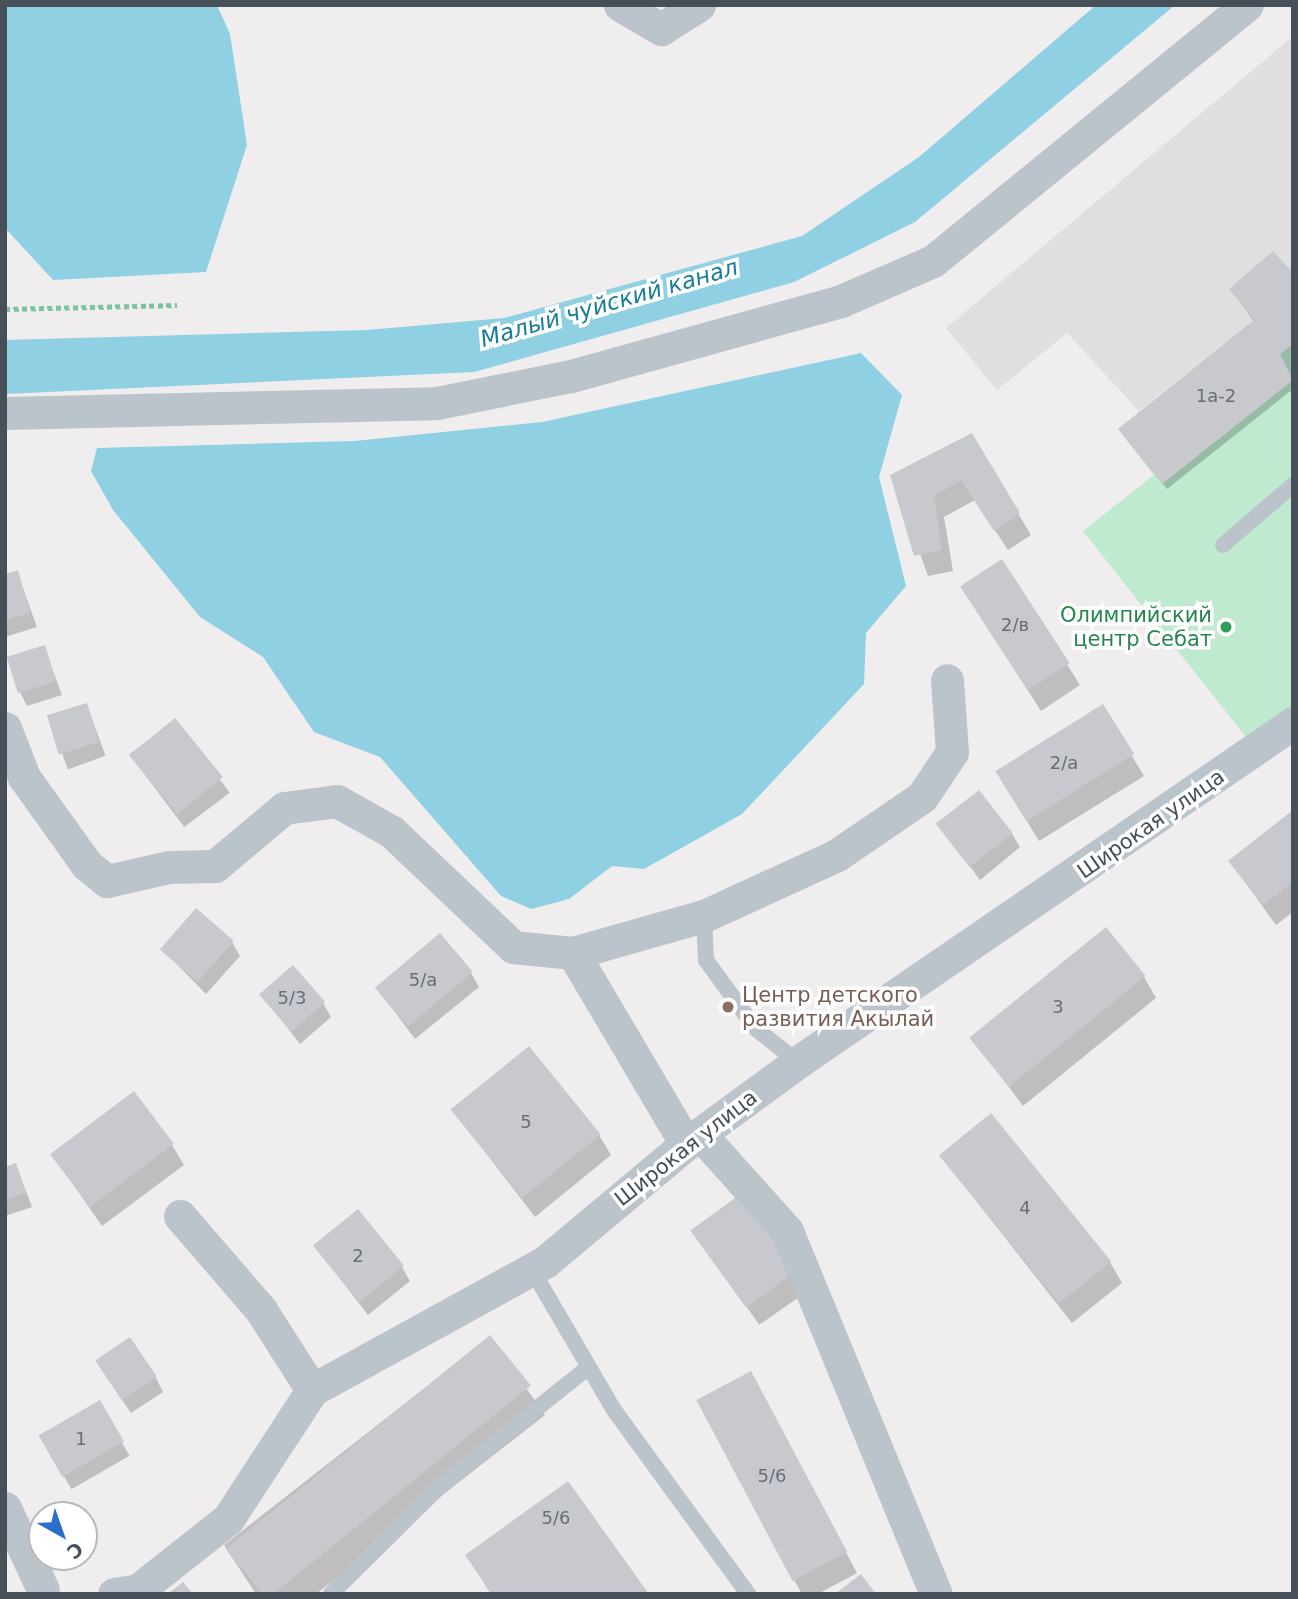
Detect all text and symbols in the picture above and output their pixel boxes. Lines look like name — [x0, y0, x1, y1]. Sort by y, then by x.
water label: Малый чуйский канал — [477, 253, 741, 353]
house number: 1a-2 — [1196, 385, 1236, 407]
place label: Олимпийский центр Себат — [1060, 602, 1212, 652]
house number: 2/в — [1001, 614, 1029, 636]
marker: Олимпийский центр Себат — [1218, 619, 1234, 635]
house number: 2/а — [1050, 752, 1078, 774]
street label: Широкая улица — [1073, 764, 1229, 884]
house number: 5/а — [409, 969, 437, 991]
place label: Центр детского развития Акылай — [742, 982, 934, 1032]
house number: 5/3 — [278, 987, 306, 1009]
house number: 3 — [1052, 996, 1064, 1018]
marker: Центр детского развития Акылай — [720, 999, 736, 1015]
street label: Широкая улица — [610, 1085, 762, 1211]
house number: 5 — [520, 1111, 532, 1133]
house number: 4 — [1019, 1197, 1031, 1219]
house number: 2 — [352, 1245, 364, 1267]
house number: 1 — [75, 1428, 87, 1450]
house number: 5/6 — [758, 1465, 786, 1487]
north arrow — [28, 1501, 98, 1571]
house number: 5/6 — [542, 1507, 570, 1529]
text: С — [63, 1538, 88, 1563]

